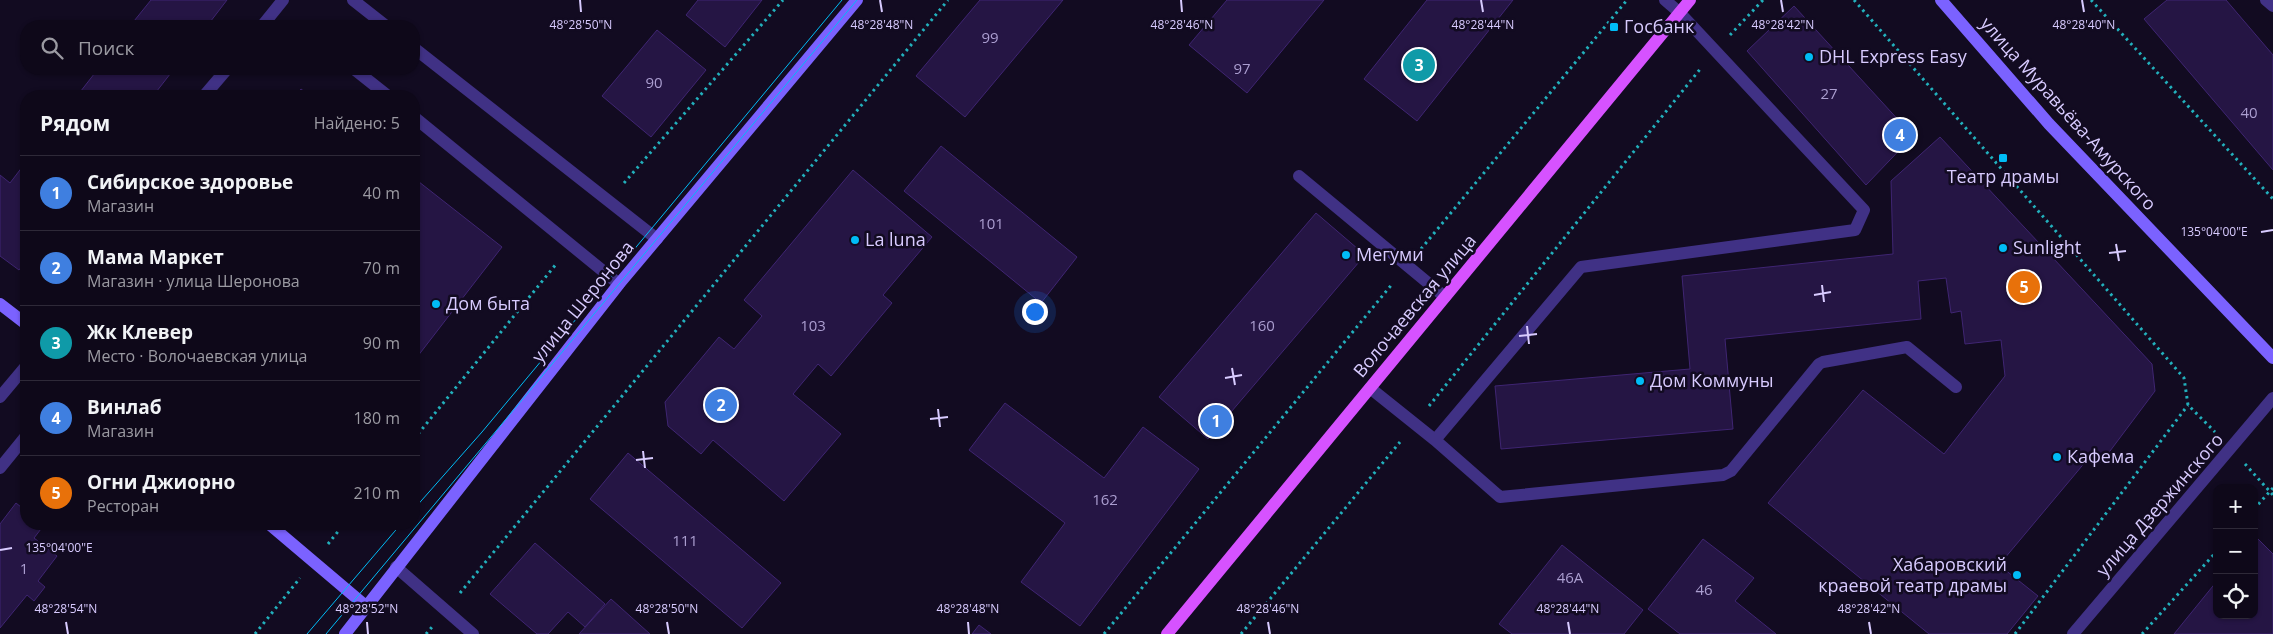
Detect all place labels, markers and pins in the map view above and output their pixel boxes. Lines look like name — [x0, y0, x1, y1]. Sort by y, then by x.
place label: Госбанк — [1624, 14, 1695, 38]
marker: Госбанк — [1608, 21, 1620, 33]
place label: DHL Express Easy — [1819, 44, 1968, 68]
pin: 3 — [1403, 46, 1435, 84]
marker: DHL Express Easy — [1803, 51, 1815, 63]
pin: 4 — [1884, 116, 1916, 154]
marker: Театр драмы — [1997, 152, 2009, 164]
place label: Театр драмы — [1947, 164, 2059, 188]
place label: La luna — [865, 227, 926, 251]
marker: La luna — [849, 234, 861, 246]
place label: Sunlight — [2013, 235, 2081, 259]
place label: Мегуми — [1356, 242, 1424, 266]
marker: Sunlight — [1997, 242, 2009, 254]
marker: Мегуми — [1340, 249, 1352, 261]
pin: 5 — [2008, 268, 2040, 306]
place label: Дом быта — [446, 291, 530, 315]
marker: Дом быта — [430, 298, 442, 310]
place label: Дом Коммуны — [1650, 368, 1773, 392]
marker: Дом Коммуны — [1634, 375, 1646, 387]
pin: 2 — [705, 386, 737, 424]
pin: 1 — [1200, 402, 1232, 440]
place label: Кафема — [2067, 444, 2134, 468]
marker: Кафема — [2051, 451, 2063, 463]
place label: Хабаровский краевой театр драмы — [1818, 552, 2007, 597]
marker: Хабаровский краевой театр драмы — [2011, 569, 2023, 581]

